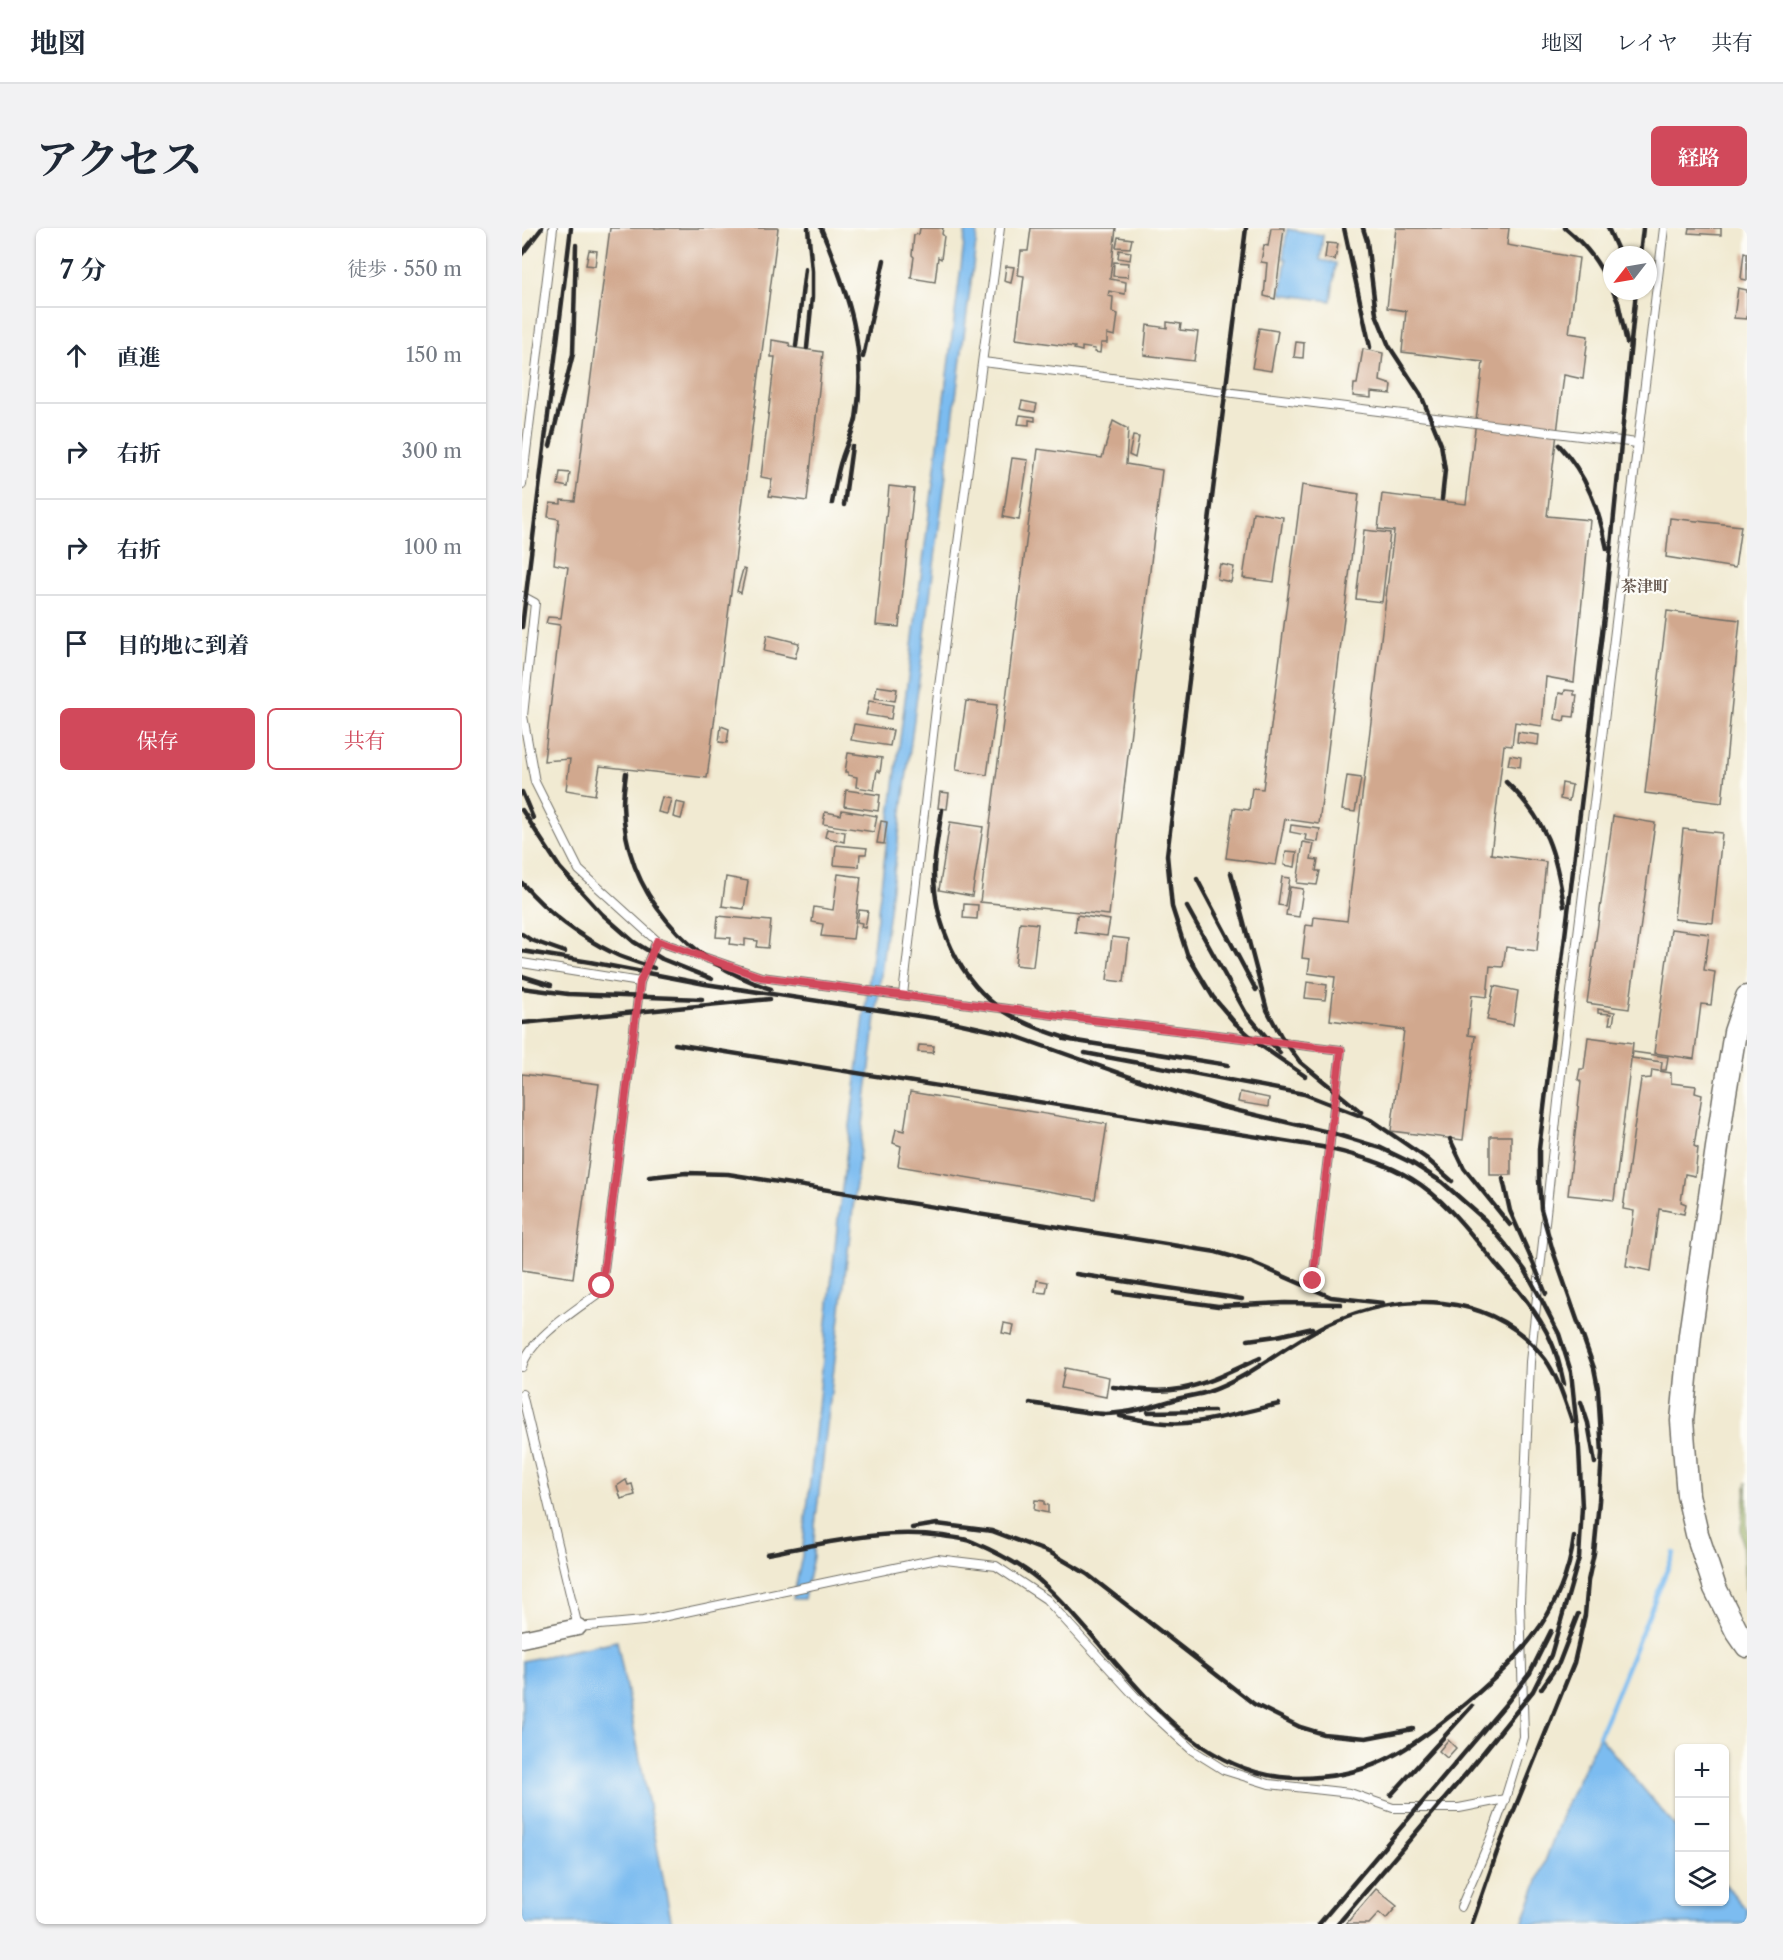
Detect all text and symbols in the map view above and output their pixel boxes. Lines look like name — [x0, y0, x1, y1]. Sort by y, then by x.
text: 地図 — [30, 26, 86, 60]
text: 地図 — [1541, 30, 1583, 55]
text: レイヤ — [1616, 30, 1678, 55]
text: 共有 — [1711, 30, 1753, 55]
button: 経路 — [1651, 126, 1747, 186]
text: アクセス — [36, 133, 203, 185]
north arrow — [1603, 246, 1657, 300]
text: 7 分 — [60, 254, 106, 286]
text: 徒歩 · 550 m — [347, 257, 462, 281]
icon: ahead — [60, 339, 93, 372]
text: 150 m — [406, 343, 462, 367]
text: 直進 — [117, 344, 161, 371]
icon: right — [60, 435, 93, 468]
text: 300 m — [402, 439, 462, 463]
text: 右折 — [117, 440, 161, 467]
icon: right — [60, 531, 93, 564]
text: 100 m — [404, 535, 462, 559]
text: 右折 — [117, 536, 161, 563]
district label: 茶津町 — [1621, 576, 1669, 596]
icon: arrive — [60, 627, 93, 660]
text: 目的地に到着 — [117, 632, 249, 659]
button: 保存 — [60, 708, 255, 770]
button: 共有 — [267, 708, 462, 770]
route end — [1299, 1267, 1325, 1293]
route start — [588, 1272, 614, 1298]
map controls — [1675, 1744, 1729, 1906]
button: + — [1675, 1744, 1729, 1798]
button: − — [1675, 1798, 1729, 1852]
button: layers — [1675, 1852, 1729, 1906]

